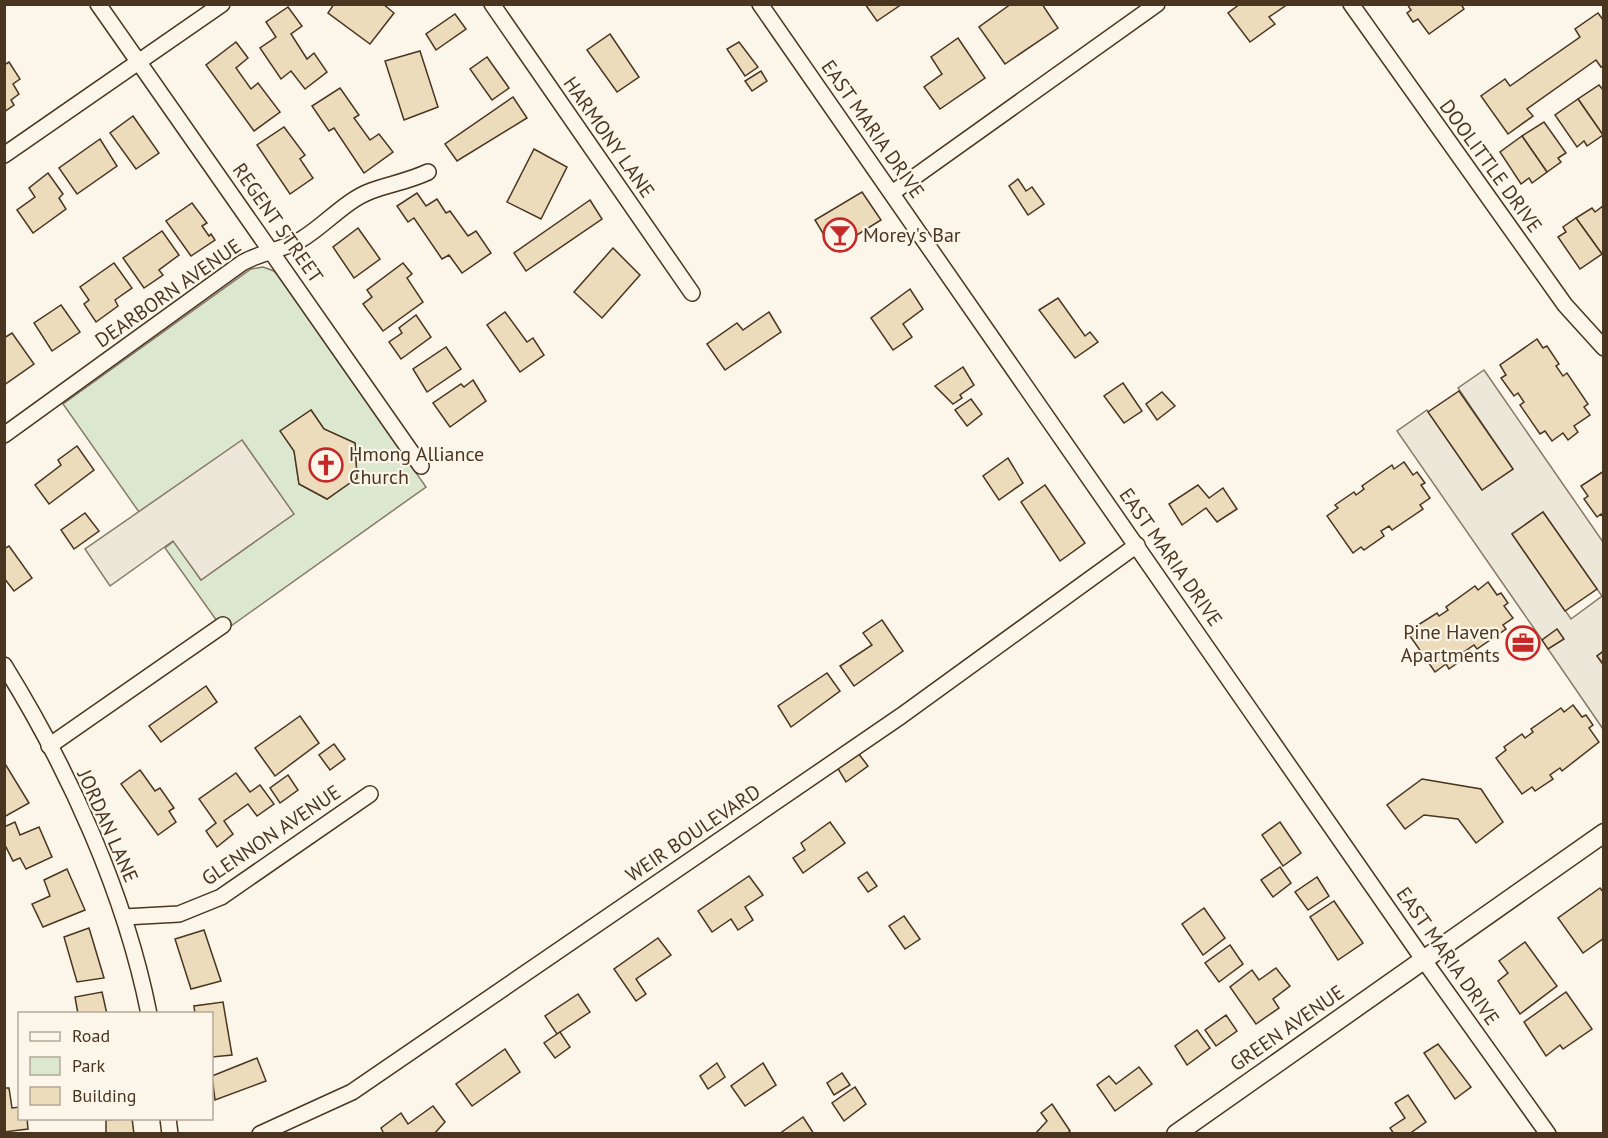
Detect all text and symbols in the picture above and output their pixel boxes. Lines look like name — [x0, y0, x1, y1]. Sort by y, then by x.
street label: EAST MARIA DRIVE — [816, 55, 930, 203]
street label: HARMONY LANE — [558, 71, 660, 203]
street label: DOOLITTLE DRIVE — [1434, 94, 1548, 238]
street label: REGENT STREET — [227, 158, 329, 288]
bar icon: Morey's Bar — [822, 217, 858, 253]
place label: Morey's Bar — [863, 222, 961, 248]
street label: DEARBORN AVENUE — [90, 233, 246, 353]
place label: Hmong Alliance Church — [349, 441, 484, 490]
church icon: Hmong Alliance Church — [308, 447, 344, 483]
street label: EAST MARIA DRIVE — [1114, 483, 1228, 631]
place label: Pine Haven Apartments — [1401, 619, 1500, 668]
office icon: Pine Haven Apartments — [1505, 625, 1541, 661]
street label: JORDAN LANE — [71, 765, 144, 886]
street label: WEIR BOULEVARD — [621, 778, 765, 888]
street label: GLENNON AVENUE — [197, 779, 345, 891]
street label: EAST MARIA DRIVE — [1391, 882, 1505, 1030]
street label: GREEN AVENUE — [1225, 979, 1349, 1077]
legend — [18, 1012, 213, 1120]
text: Road — [72, 1024, 110, 1047]
text: Park — [72, 1054, 105, 1077]
text: Building — [72, 1084, 136, 1107]

